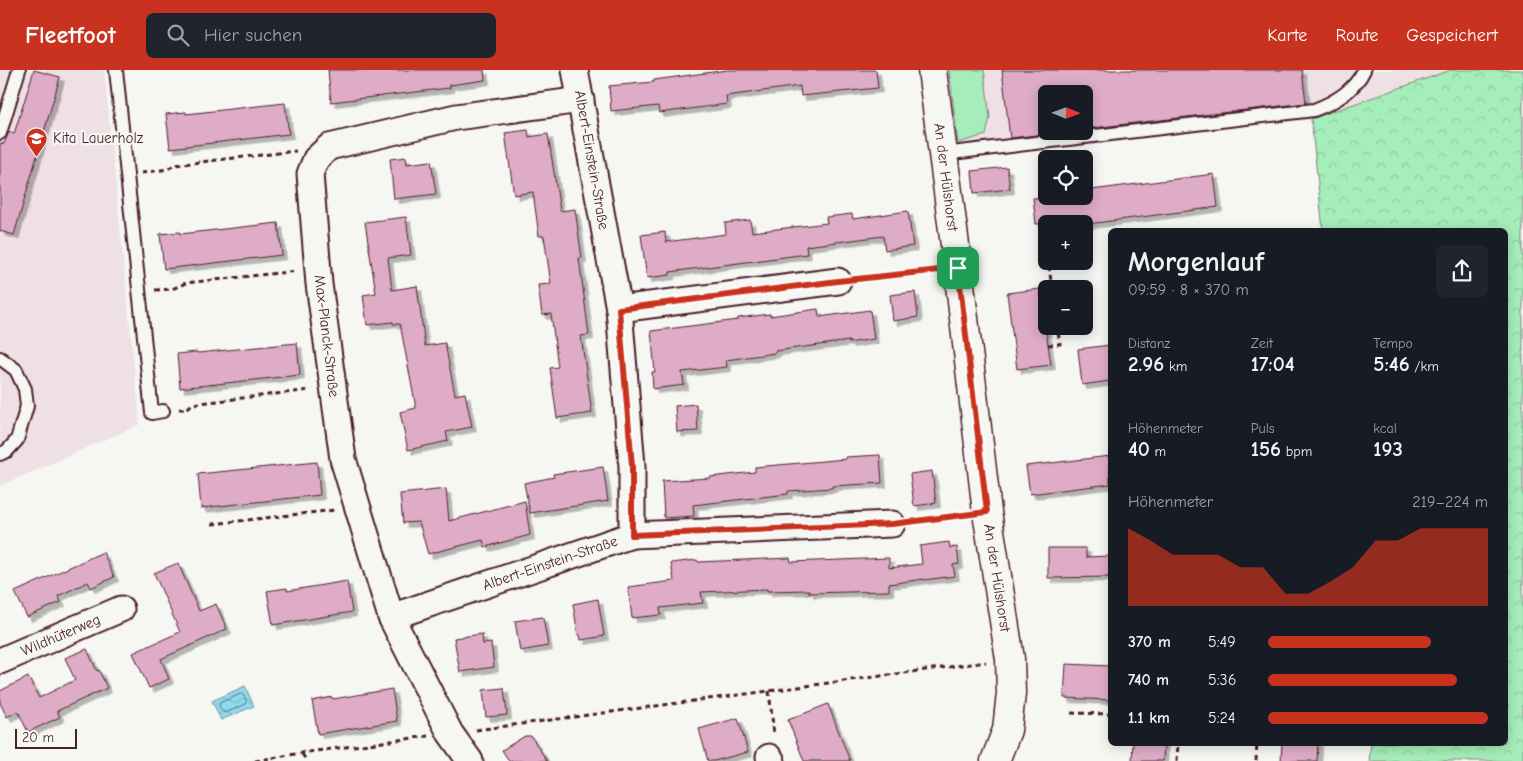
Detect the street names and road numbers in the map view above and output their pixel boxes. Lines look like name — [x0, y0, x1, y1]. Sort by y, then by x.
street label: Albert-Einstein-Straße — [571, 89, 613, 232]
street label: An der Hülshorst — [930, 122, 962, 233]
street label: Max-Planck-Straße — [311, 274, 343, 399]
street label: An der Hülshorst — [980, 523, 1015, 634]
street label: Albert-Einstein-Straße — [480, 531, 620, 594]
street label: Wildhüterweg — [18, 610, 103, 660]

